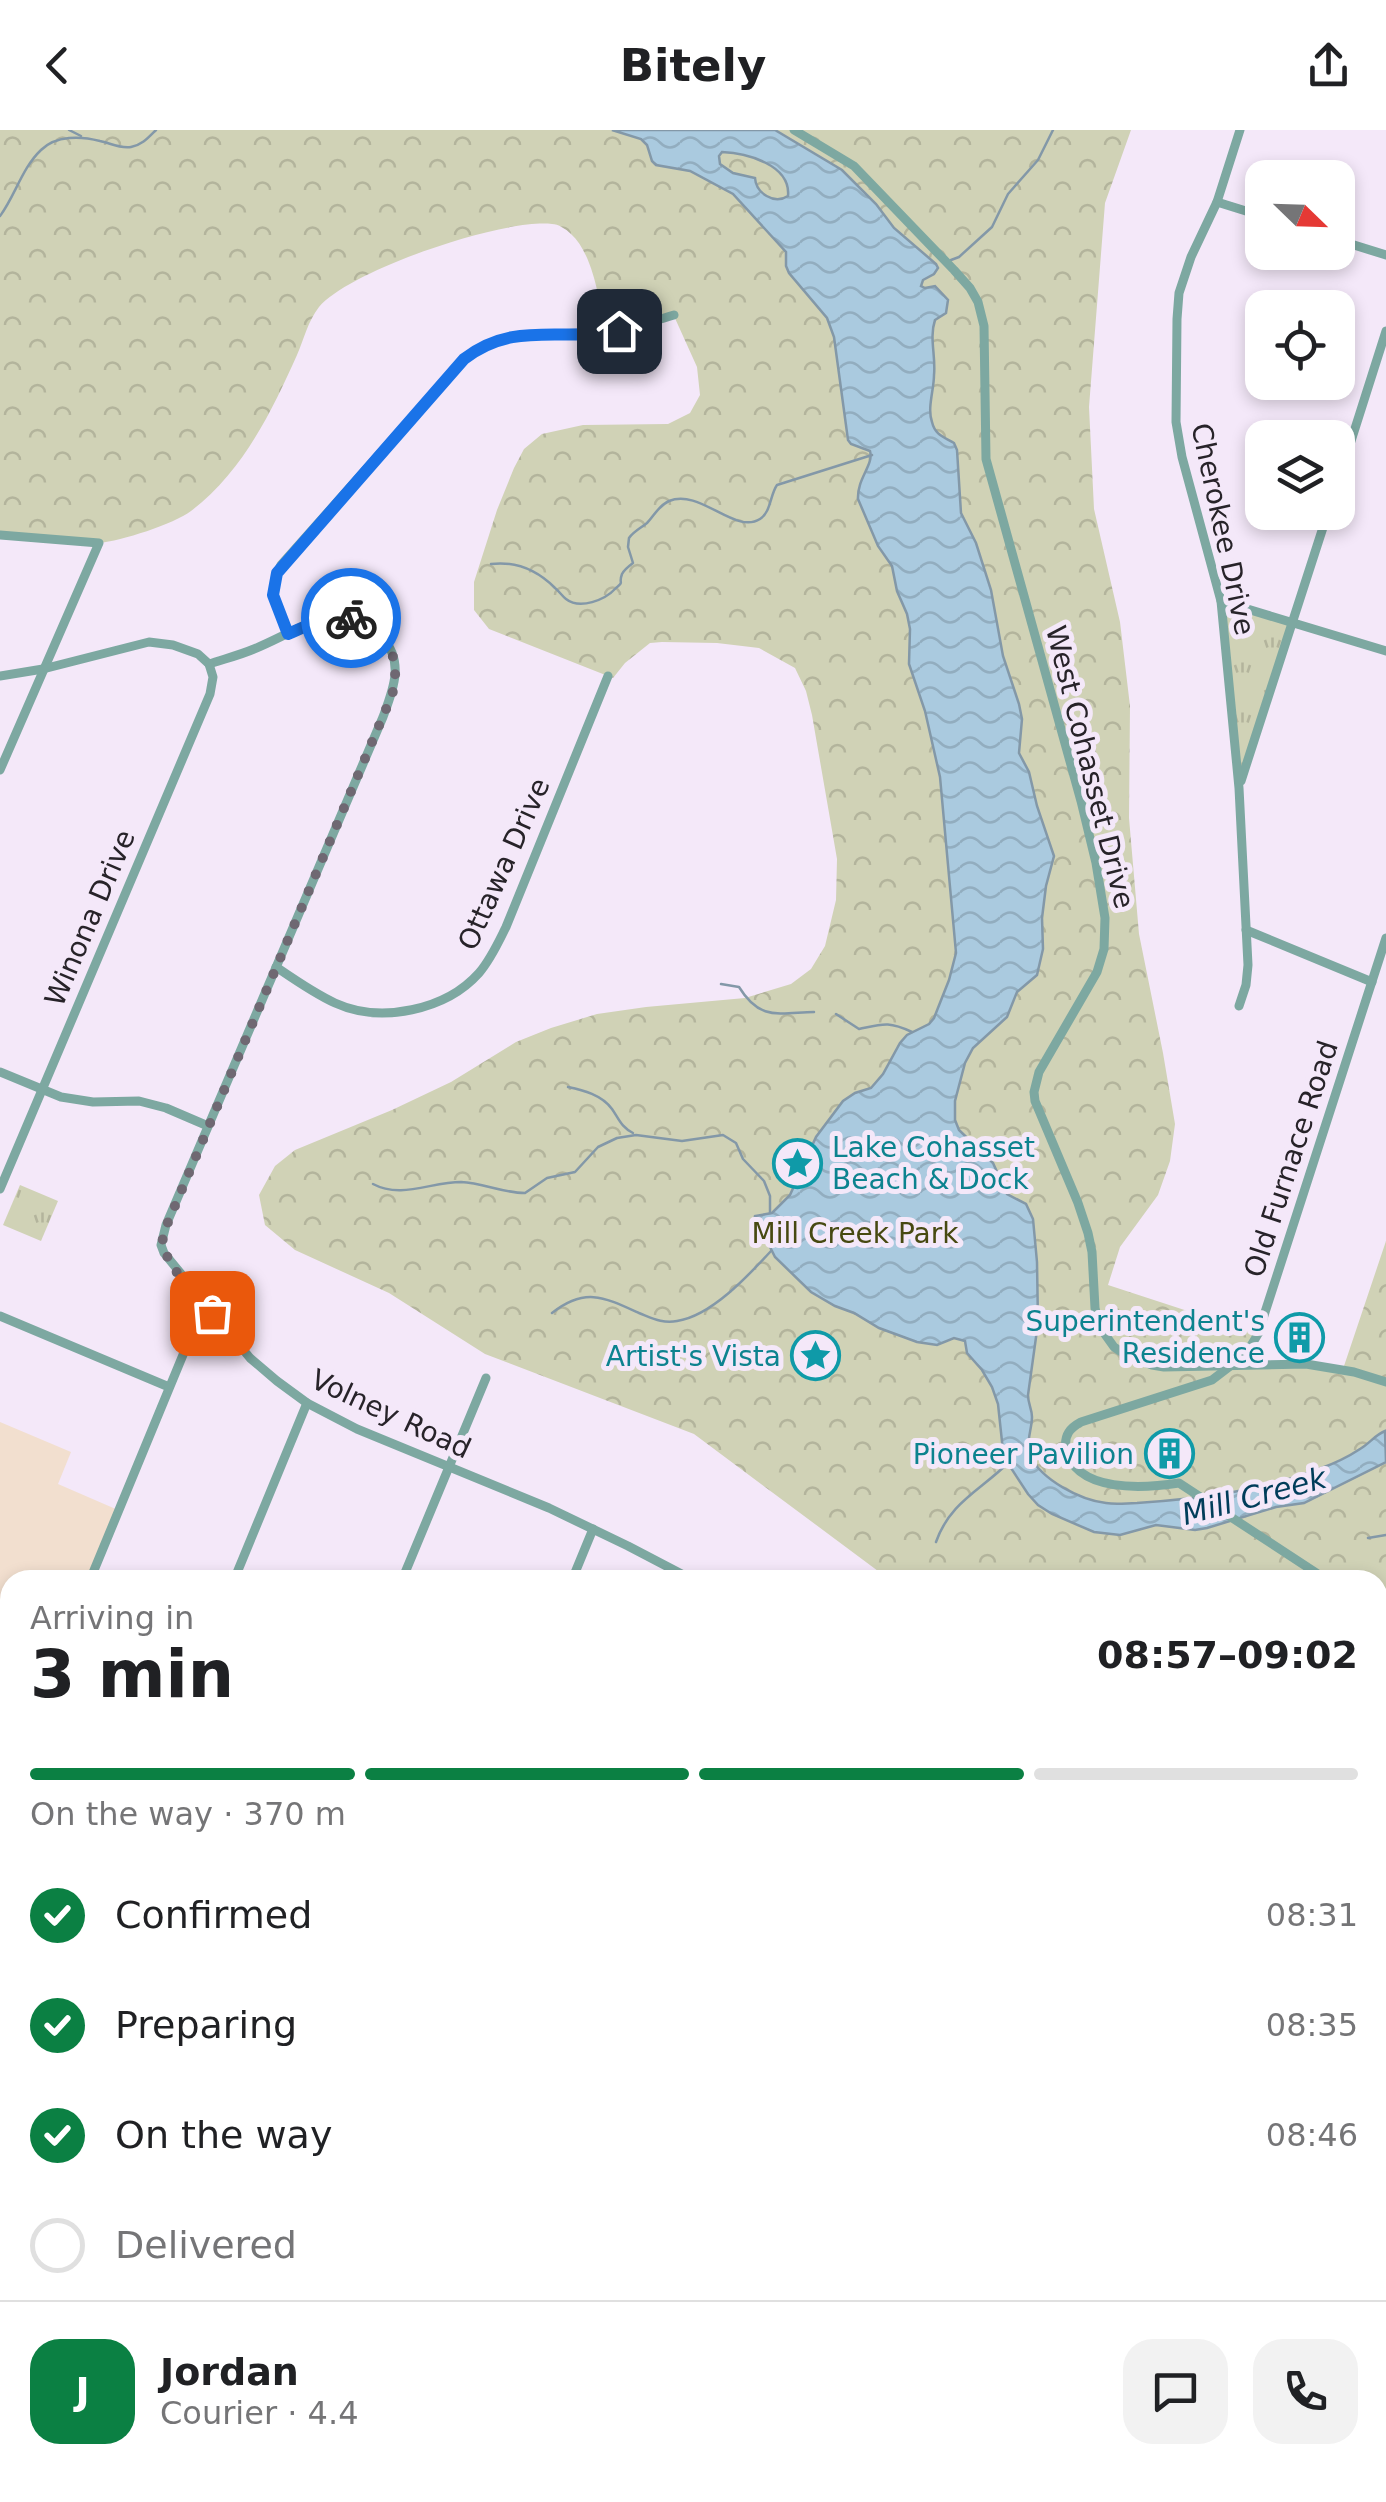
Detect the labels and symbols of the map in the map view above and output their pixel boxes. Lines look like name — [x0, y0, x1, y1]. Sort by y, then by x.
north arrow — [1245, 160, 1355, 270]
pin — [577, 289, 662, 374]
street label: Cherokee Drive — [1184, 420, 1262, 638]
courier — [301, 568, 401, 668]
street label: West Cohasset Drive — [1039, 622, 1141, 912]
street label: Ottawa Drive — [451, 773, 557, 955]
street label: Winona Drive — [38, 825, 142, 1011]
street label: Old Furnace Road — [1237, 1037, 1345, 1281]
place label: Lake Cohasset Beach & Dock — [832, 1131, 1035, 1196]
place icon: Lake Cohasset Beach & Dock — [771, 1137, 823, 1189]
park label: Mill Creek Park — [752, 1217, 959, 1250]
pin — [170, 1271, 255, 1356]
place label: Superintendent's Residence — [1025, 1305, 1265, 1370]
building icon: Superintendent's Residence — [1274, 1311, 1326, 1363]
place icon: Artist's Vista — [790, 1330, 842, 1382]
place label: Artist's Vista — [606, 1340, 781, 1373]
street label: Volney Road — [306, 1363, 476, 1465]
building icon: Pioneer Pavilion — [1143, 1428, 1195, 1480]
place label: Pioneer Pavilion — [913, 1438, 1134, 1471]
water label: Mill Creek — [1178, 1460, 1332, 1532]

